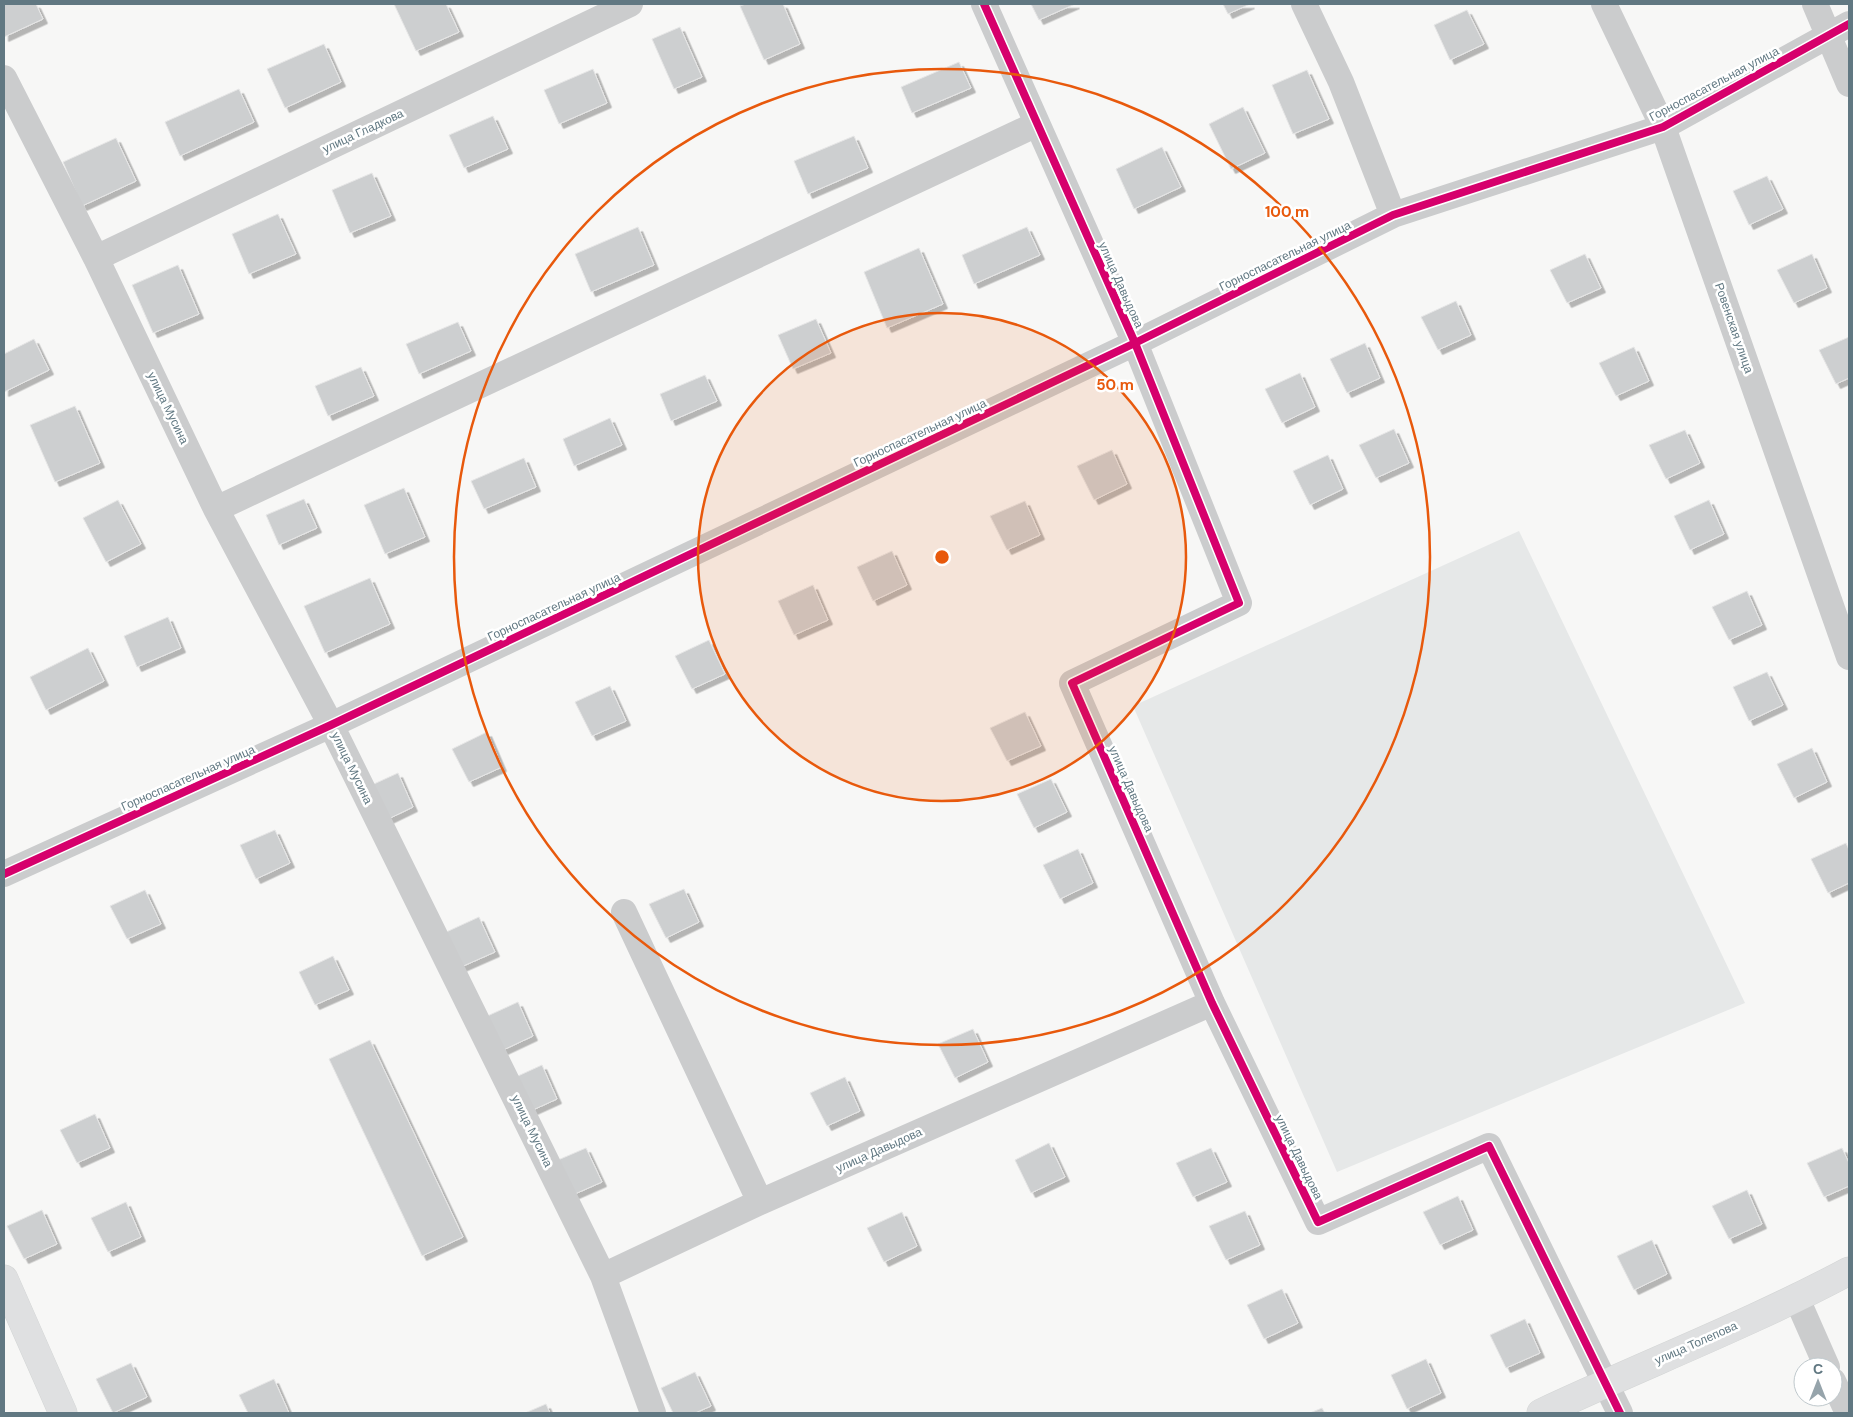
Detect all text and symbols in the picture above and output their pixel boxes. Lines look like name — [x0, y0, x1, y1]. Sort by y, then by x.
street label: Горноспасательная улица — [1646, 43, 1782, 125]
street label: улица Гладкова — [320, 105, 406, 157]
text: 100 m — [1265, 202, 1309, 222]
street label: Горноспасательная улица — [1216, 217, 1354, 295]
street label: улица Давыдова — [1095, 239, 1147, 331]
street label: Ровенская улица — [1711, 281, 1757, 376]
street label: улица Мусина — [144, 369, 192, 447]
text: 50 m — [1096, 375, 1134, 395]
street label: Горноспасательная улица — [851, 395, 989, 471]
centre of rings — [933, 548, 951, 566]
street label: Горноспасательная улица — [485, 569, 623, 645]
street label: улица Мусина — [328, 729, 376, 807]
street label: Горноспасательная улица — [119, 741, 258, 815]
street label: улица Давыдова — [1105, 743, 1157, 835]
street label: улица Мусина — [508, 1092, 556, 1170]
street label: улица Давыдова — [1272, 1112, 1327, 1202]
street label: улица Давыдова — [833, 1124, 925, 1176]
street label: улица Толепова — [1652, 1318, 1740, 1368]
north arrow — [1793, 1357, 1843, 1407]
text: С — [1813, 1360, 1823, 1378]

